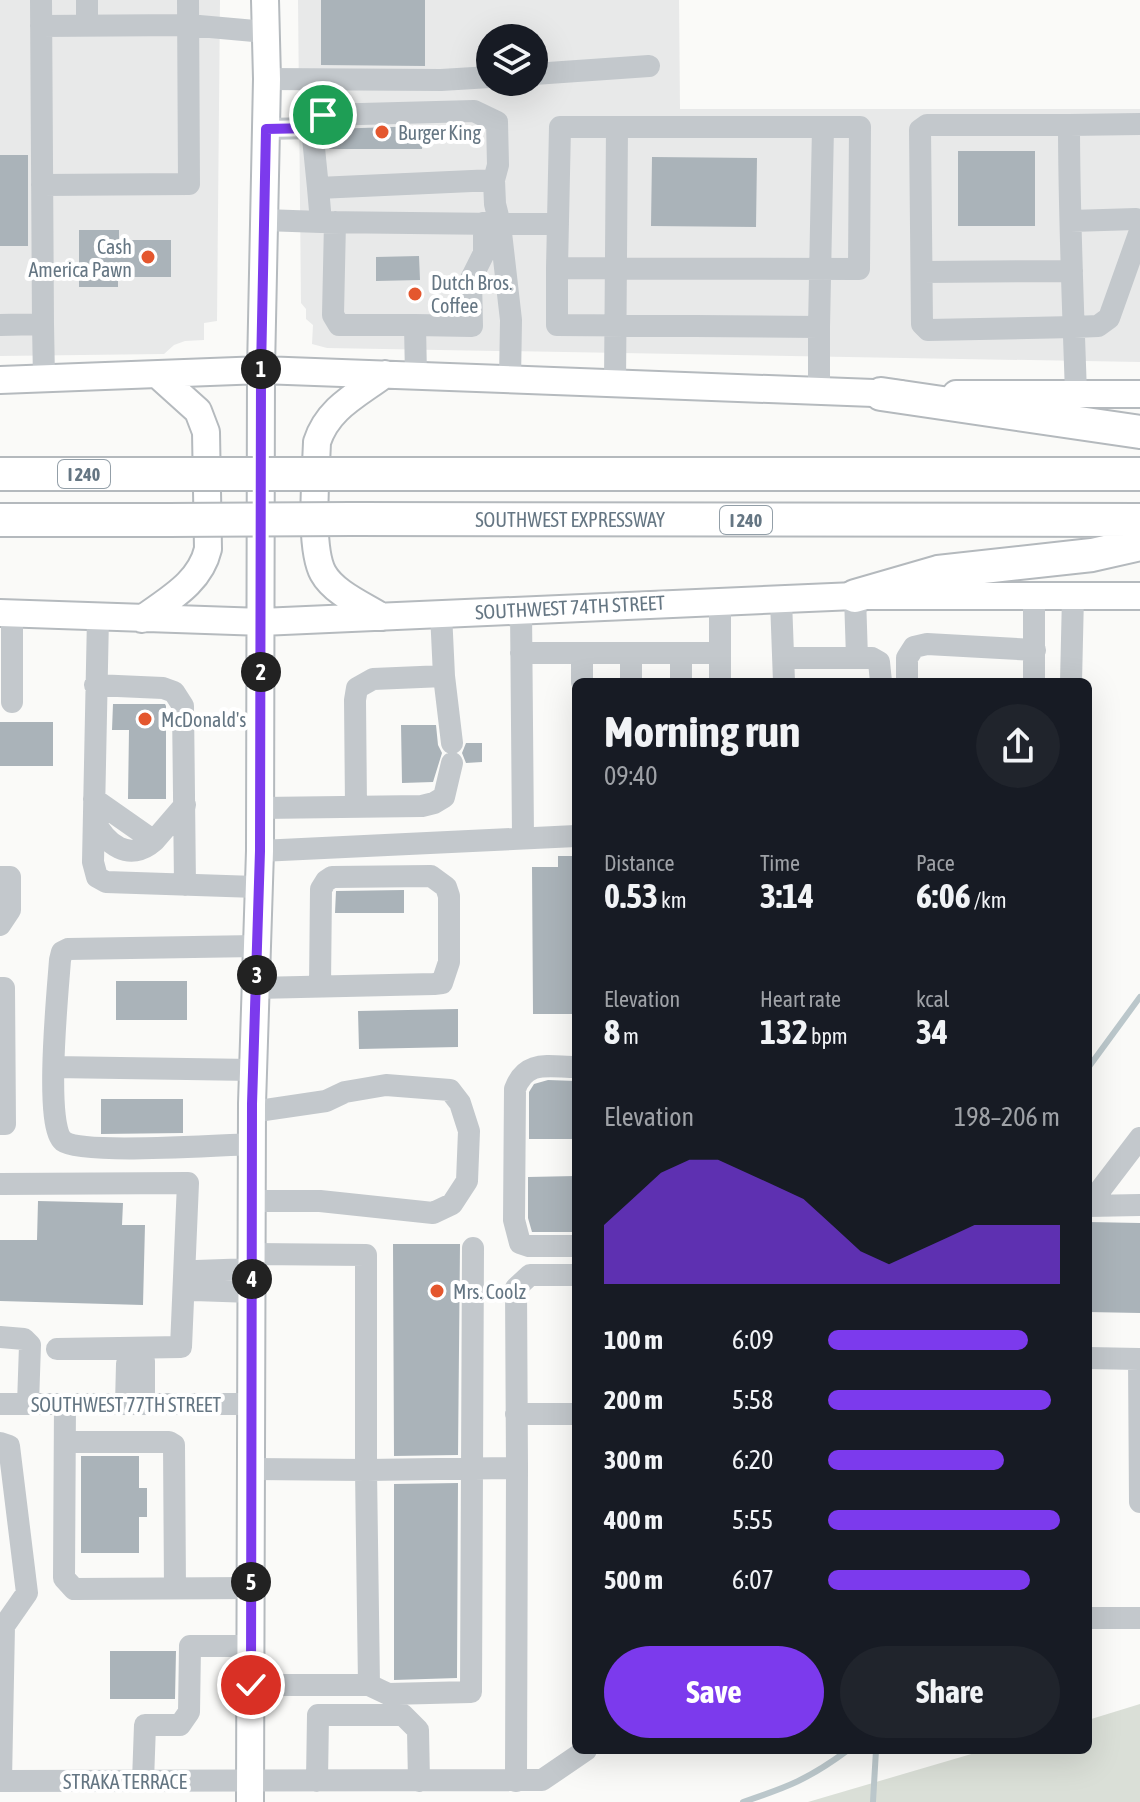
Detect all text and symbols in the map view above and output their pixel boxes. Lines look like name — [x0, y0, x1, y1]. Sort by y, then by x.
map controls — [476, 24, 548, 96]
button: layers — [476, 24, 548, 96]
pin — [289, 81, 357, 149]
icon: arrive — [301, 93, 345, 137]
place label: Burger King — [398, 121, 481, 144]
marker: Burger King — [373, 123, 391, 141]
place label: Cash America Pawn — [28, 235, 132, 281]
marker: Cash America Pawn — [139, 248, 157, 266]
place label: Dutch Bros. Coffee — [431, 271, 513, 317]
marker: Dutch Bros. Coffee — [406, 285, 424, 303]
pin: 1 — [241, 349, 281, 389]
text: 1 — [256, 356, 266, 382]
road number: I 240 — [58, 460, 110, 488]
road number: I 240 — [720, 506, 772, 534]
street label: SOUTHWEST EXPRESSWAY — [475, 508, 665, 531]
street label: SOUTHWEST 74TH STREET — [474, 591, 666, 623]
pin: 2 — [241, 652, 281, 692]
text: 2 — [256, 659, 266, 685]
button: share — [976, 704, 1060, 788]
text: Morning run — [604, 706, 800, 756]
place label: McDonald's — [161, 708, 246, 731]
marker: McDonald's — [136, 710, 154, 728]
text: 09:40 — [604, 761, 658, 791]
text: Distance — [604, 850, 675, 876]
text: Time — [760, 850, 800, 876]
text: Pace — [916, 850, 955, 876]
text: 0.53 — [604, 876, 658, 915]
text: 3:14 — [760, 876, 814, 915]
text: 6:06 — [916, 876, 971, 915]
text: km — [658, 887, 687, 913]
text: /km — [971, 887, 1007, 913]
pin: 3 — [237, 955, 277, 995]
text: 3 — [252, 962, 262, 988]
text: Elevation — [604, 986, 680, 1012]
text: Heart rate — [760, 986, 841, 1012]
text: kcal — [916, 986, 949, 1012]
text: 8 — [604, 1012, 620, 1051]
text: 132 — [760, 1012, 808, 1051]
text: 34 — [916, 1012, 948, 1051]
text: m — [620, 1023, 639, 1049]
text: bpm — [808, 1023, 848, 1049]
text: Elevation — [604, 1102, 694, 1132]
text: 198–206 m — [954, 1102, 1060, 1132]
pin: 4 — [232, 1259, 272, 1299]
text: 4 — [247, 1266, 257, 1292]
place label: Mrs. Coolz — [453, 1280, 526, 1303]
marker: Mrs. Coolz — [428, 1282, 446, 1300]
text: 100 m — [604, 1325, 663, 1355]
text: 6:09 — [732, 1325, 774, 1355]
text: 200 m — [604, 1385, 663, 1415]
text: 5:58 — [732, 1385, 773, 1415]
street label: SOUTHWEST 77TH STREET — [31, 1393, 221, 1416]
text: 300 m — [604, 1445, 663, 1475]
text: 6:20 — [732, 1445, 773, 1475]
text: 400 m — [604, 1505, 663, 1535]
text: 5:55 — [732, 1505, 773, 1535]
pin: 5 — [231, 1562, 271, 1602]
text: 500 m — [604, 1565, 663, 1595]
text: 6:07 — [732, 1565, 774, 1595]
text: 5 — [246, 1569, 256, 1595]
button: Save — [604, 1646, 824, 1738]
button: Share — [840, 1646, 1060, 1738]
pin — [217, 1651, 285, 1719]
icon: check — [229, 1663, 273, 1707]
street label: STRAKA TERRACE — [63, 1770, 187, 1793]

